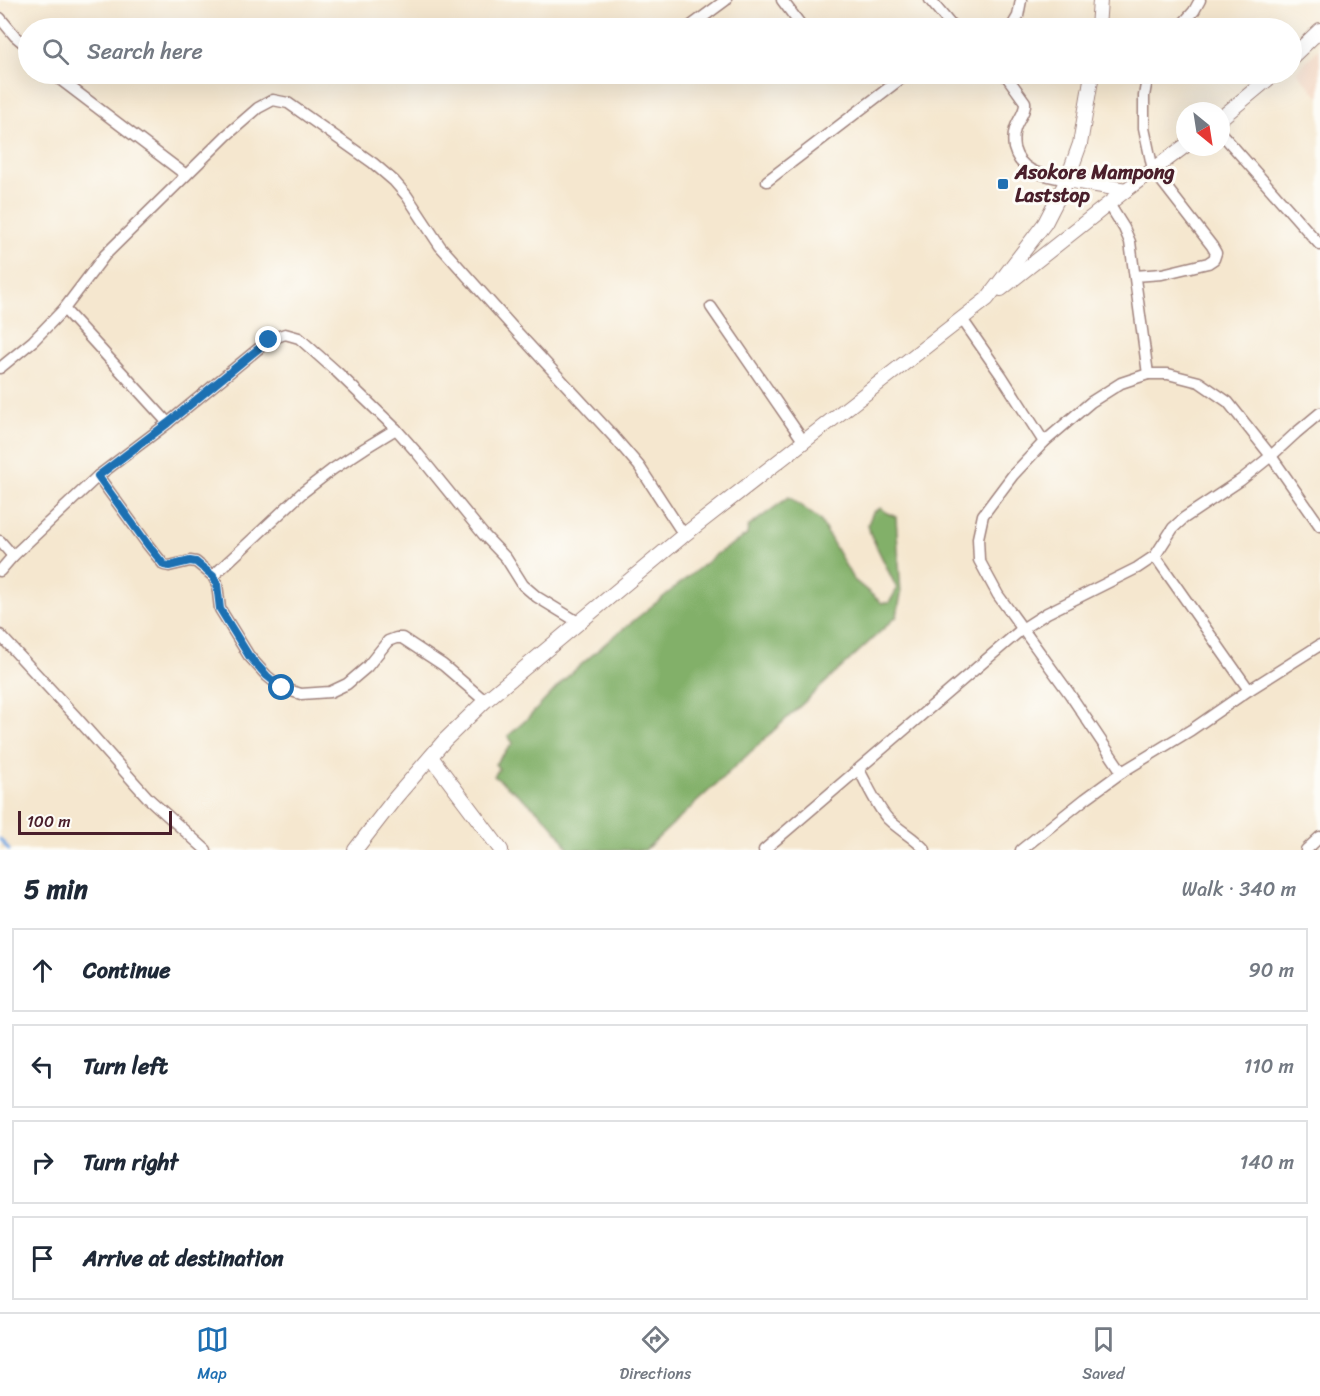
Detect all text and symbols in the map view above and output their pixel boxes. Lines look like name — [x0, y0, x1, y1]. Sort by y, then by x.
search box — [18, 18, 1302, 84]
text: Search here — [87, 32, 203, 71]
icon: search — [39, 35, 72, 68]
north arrow — [1176, 102, 1230, 156]
place label: Asokore Mampong Laststop — [1014, 155, 1175, 213]
marker: Asokore Mampong Laststop — [996, 177, 1010, 191]
route end — [255, 326, 281, 352]
route start — [268, 674, 294, 700]
text: 100 m — [27, 807, 71, 836]
scale bar — [18, 808, 172, 836]
text: 5 min — [24, 866, 88, 912]
text: Walk · 340 m — [1182, 872, 1296, 907]
text: Continue — [83, 951, 171, 990]
text: 90 m — [1249, 953, 1294, 988]
icon: ahead — [26, 954, 59, 987]
text: Turn left — [83, 1047, 168, 1086]
text: 110 m — [1244, 1049, 1294, 1084]
icon: left — [26, 1050, 59, 1083]
text: Turn right — [83, 1143, 178, 1182]
text: 140 m — [1240, 1145, 1294, 1180]
icon: right — [26, 1146, 59, 1179]
text: Arrive at destination — [83, 1239, 284, 1278]
icon: arrive — [26, 1242, 59, 1275]
tab: Map — [196, 1323, 229, 1388]
tab: Directions — [620, 1323, 691, 1388]
tab: Saved — [1082, 1323, 1124, 1388]

